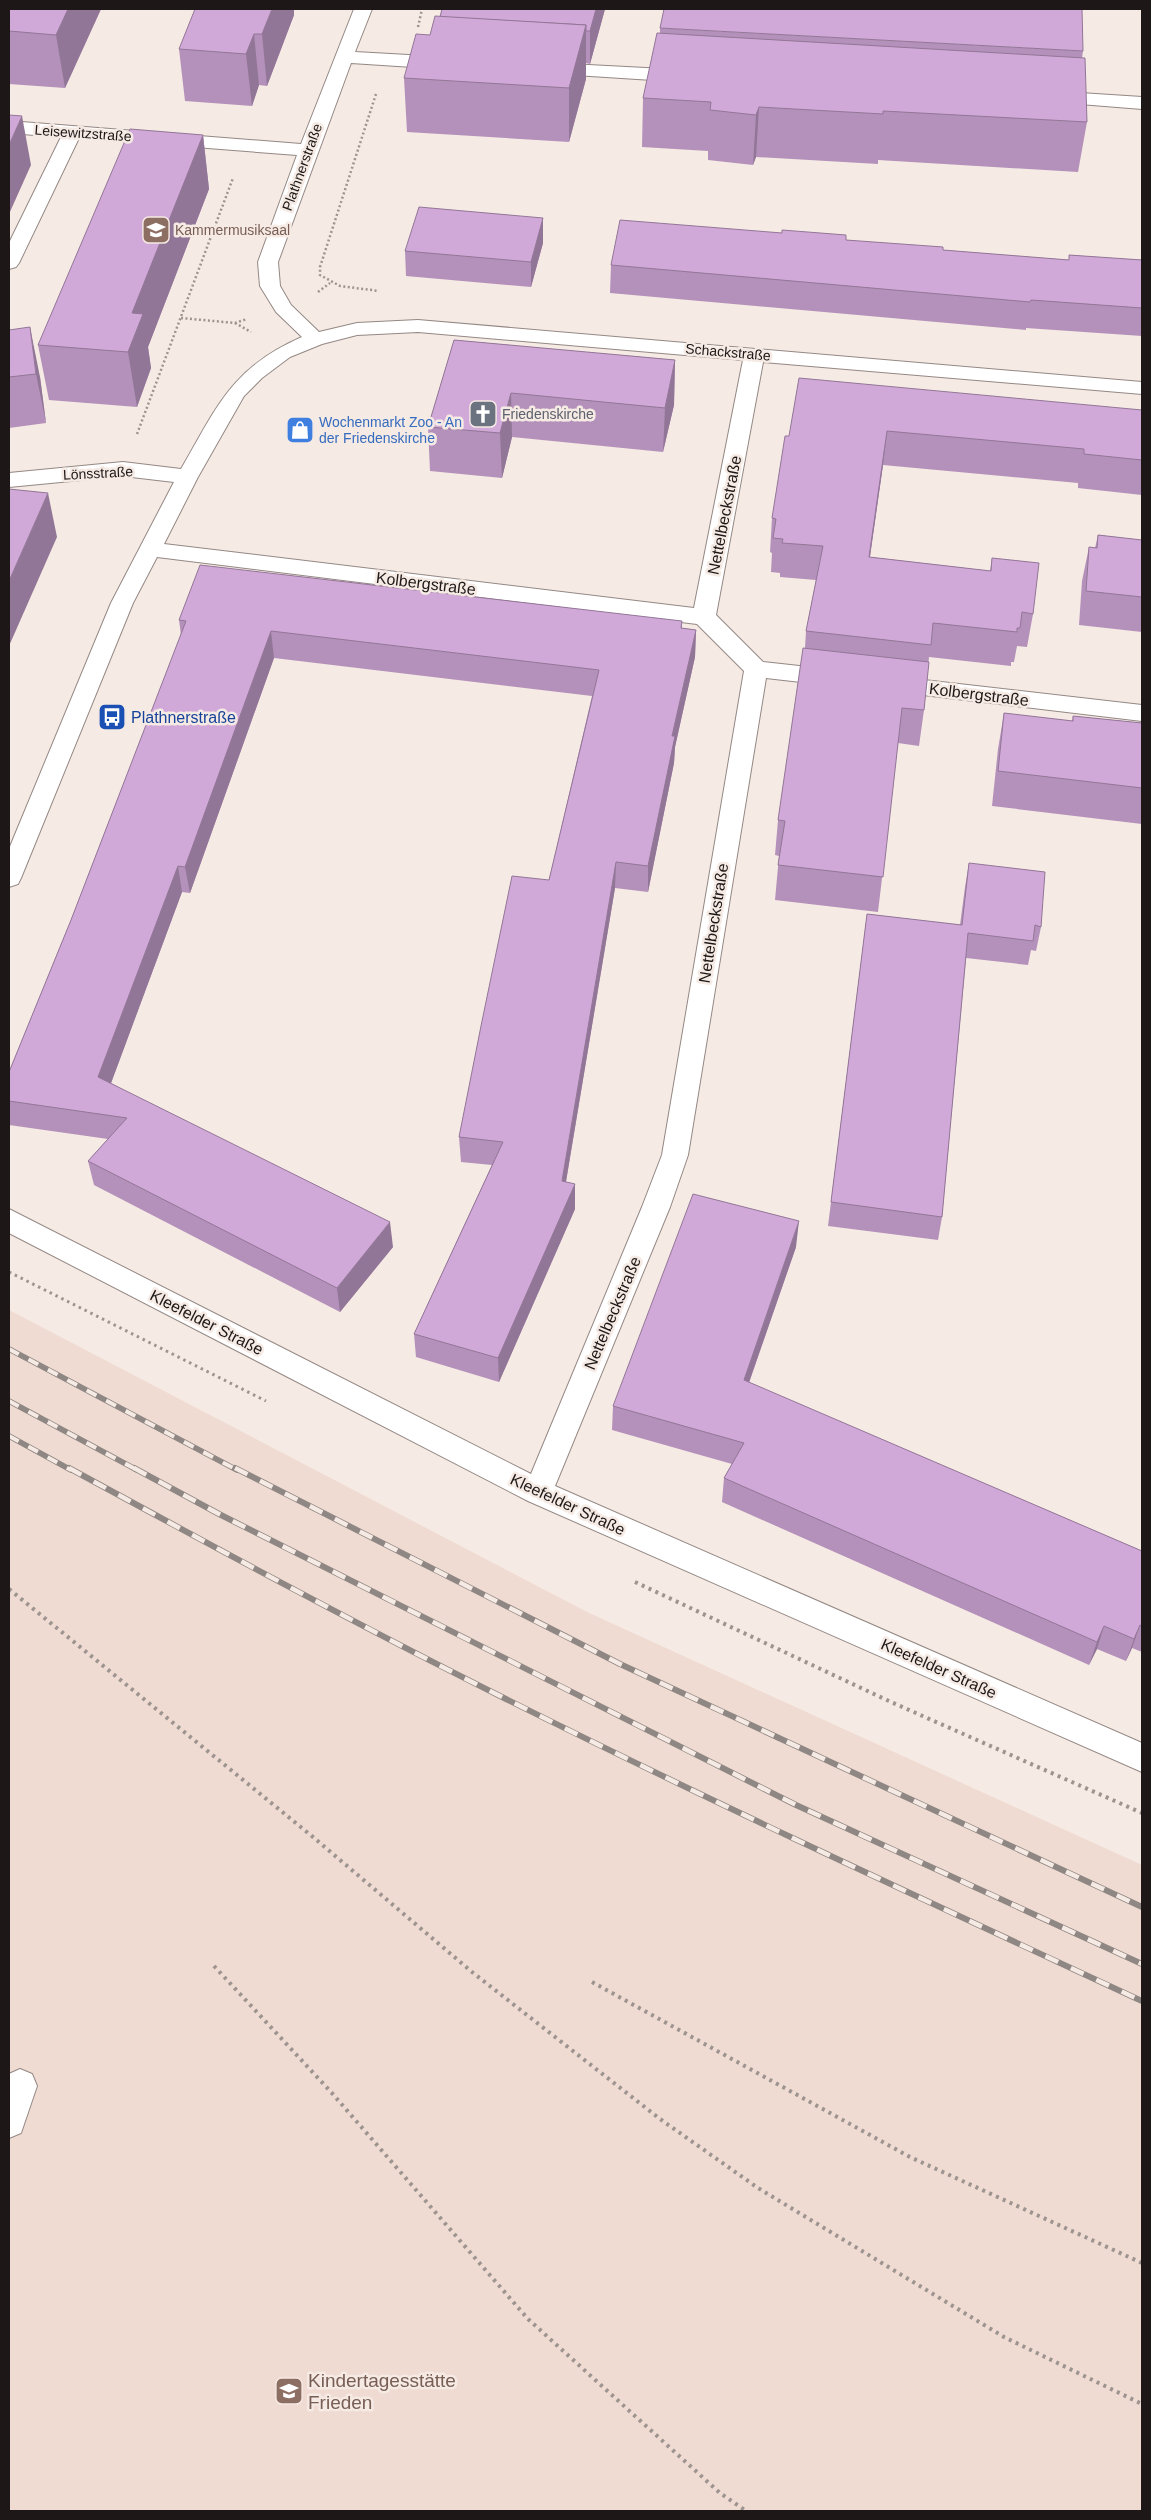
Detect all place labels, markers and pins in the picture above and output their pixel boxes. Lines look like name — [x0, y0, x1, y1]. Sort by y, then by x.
school or university icon: Kammermusiksaal — [141, 215, 171, 245]
place label: Kammermusiksaal — [175, 222, 290, 238]
church icon: Friedenskirche — [468, 399, 498, 429]
place label: Friedenskirche — [502, 406, 594, 422]
place label: Wochenmarkt Zoo - An der Friedenskirche — [319, 414, 462, 446]
shop icon: Wochenmarkt Zoo - An der Friedenskirche — [285, 415, 315, 445]
bus stop icon: Plathnerstraße — [97, 702, 127, 732]
place label: Plathnerstraße — [131, 709, 236, 726]
place label: Kindertagesstätte Frieden — [308, 2370, 456, 2413]
school or university icon: Kindertagesstätte Frieden — [274, 2376, 304, 2406]

